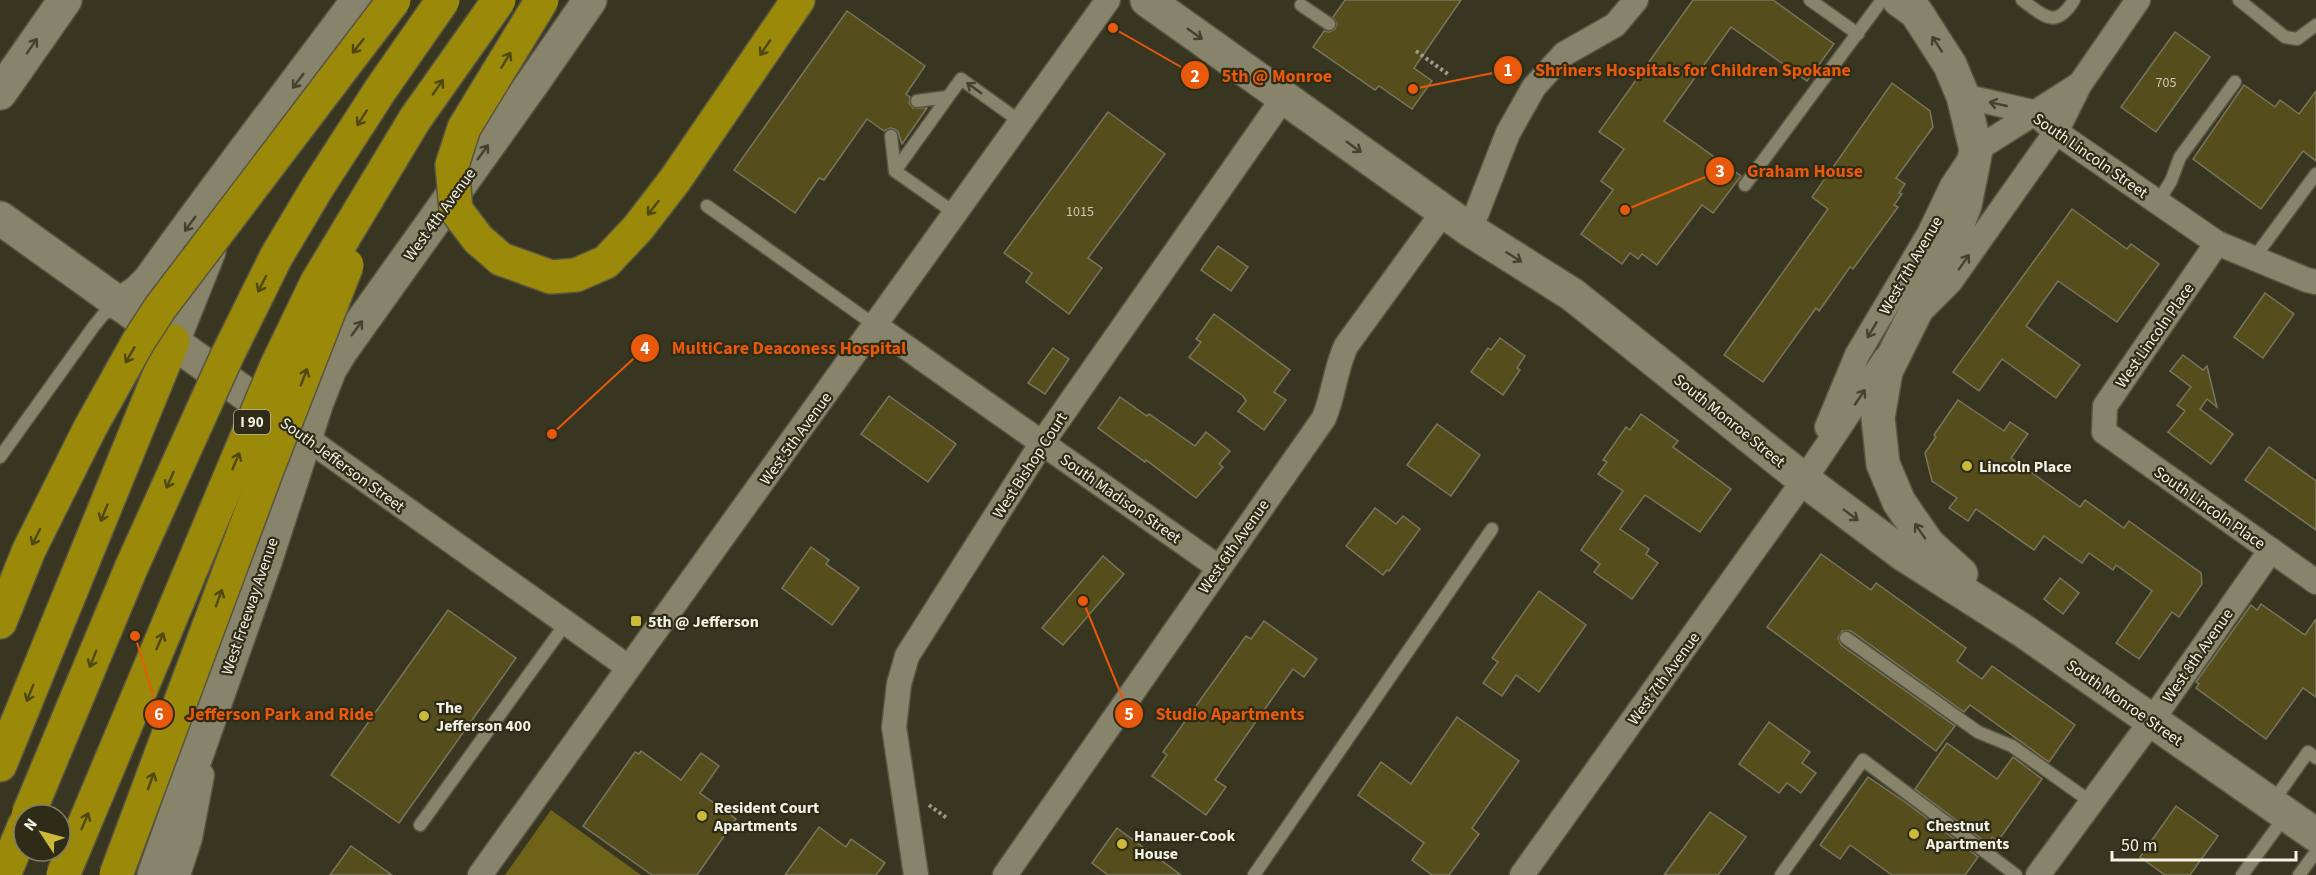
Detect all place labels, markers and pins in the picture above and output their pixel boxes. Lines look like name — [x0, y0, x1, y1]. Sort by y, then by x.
callout: Shriners Hospitals for Children Spokane — [1493, 52, 1863, 88]
callout: 5th @ Monroe — [1180, 57, 1344, 93]
callout: Graham House — [1705, 153, 1875, 189]
callout: MultiCare Deaconess Hospital — [630, 330, 918, 366]
place label: Lincoln Place — [1979, 456, 2072, 478]
marker: Lincoln Place — [1960, 459, 1974, 473]
place label: 5th @ Jefferson — [648, 611, 759, 633]
marker: 5th @ Jefferson — [629, 614, 643, 628]
callout: Jefferson Park and Ride — [144, 696, 386, 732]
callout: Studio Apartments — [1114, 696, 1317, 732]
place label: The Jefferson 400 — [436, 697, 531, 737]
marker: The Jefferson 400 — [417, 709, 431, 723]
place label: Resident Court Apartments — [713, 797, 819, 837]
marker: Resident Court Apartments — [695, 809, 709, 823]
place label: Chestnut Apartments — [1925, 815, 2009, 855]
place label: Hanauer-Cook House — [1134, 825, 1235, 865]
marker: Chestnut Apartments — [1907, 827, 1921, 841]
marker: Hanauer-Cook House — [1115, 837, 1129, 851]

